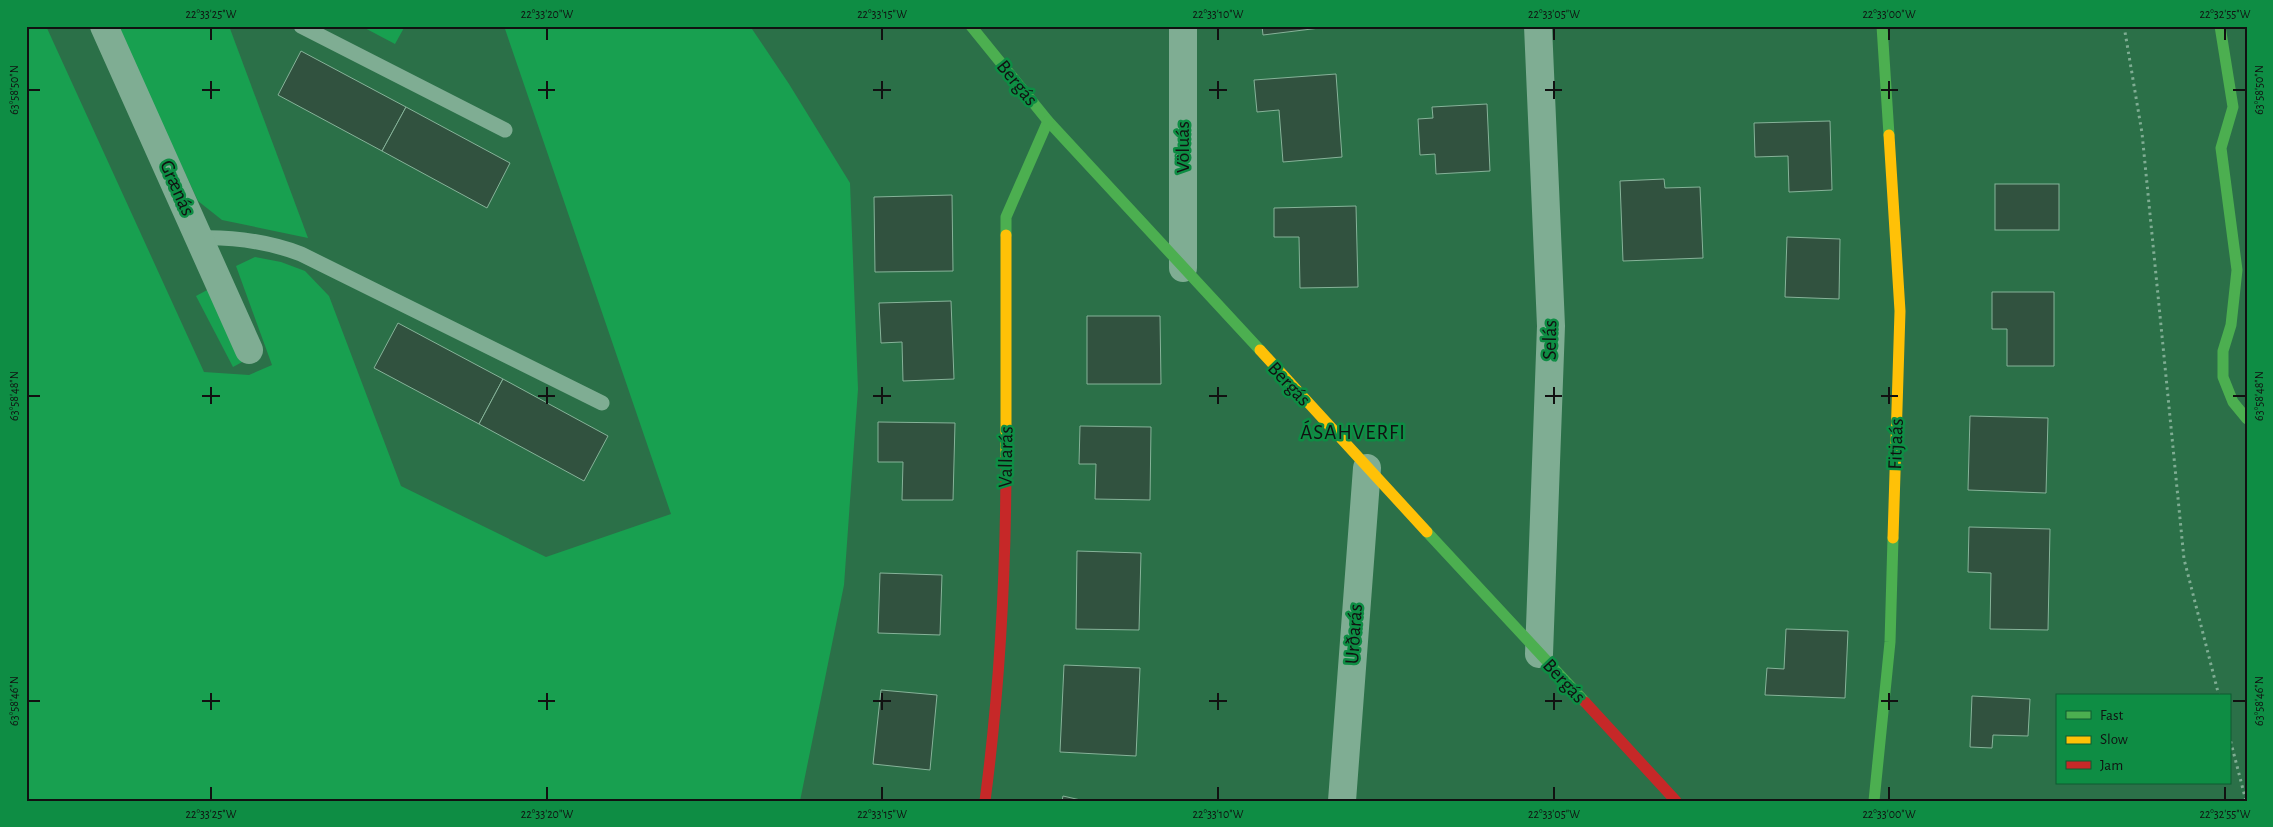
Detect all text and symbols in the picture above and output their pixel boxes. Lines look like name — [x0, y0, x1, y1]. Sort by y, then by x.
text: 22°33'25"W — [185, 8, 237, 20]
text: 22°33'20"W — [521, 8, 573, 20]
text: 22°33'15"W — [857, 8, 907, 20]
text: 22°33'10"W — [1192, 8, 1244, 20]
text: 22°33'05"W — [1528, 8, 1580, 20]
text: 22°33'00"W — [1862, 8, 1916, 20]
text: 22°32'55"W — [2199, 8, 2251, 20]
street label: Bergás — [993, 56, 1041, 110]
text: 63°58'50"N — [8, 65, 20, 115]
text: 63°58'50"N — [2253, 65, 2265, 115]
street label: Völuás — [1173, 121, 1193, 173]
street label: Grænás — [156, 157, 198, 219]
street label: Selás — [1540, 320, 1560, 360]
street label: Bergás — [1264, 358, 1314, 410]
text: 63°58'48"N — [8, 371, 20, 421]
text: 63°58'48"N — [2253, 371, 2265, 421]
street label: Fitjaás — [1885, 418, 1907, 470]
district label: ÁSAHVERFI — [1300, 420, 1406, 443]
street label: Vallarás — [995, 426, 1017, 488]
street label: Urðarás — [1342, 603, 1366, 665]
street label: Bergás — [1539, 655, 1589, 707]
text: 63°58'46"N — [8, 676, 20, 726]
text: 63°58'46"N — [2253, 676, 2265, 726]
legend — [2056, 694, 2230, 784]
text: Fast — [2100, 708, 2124, 723]
text: Slow — [2100, 732, 2128, 747]
text: Jam — [2100, 758, 2123, 773]
text: 22°33'25"W — [185, 808, 237, 820]
text: 22°33'20"W — [521, 808, 573, 820]
text: 22°33'15"W — [857, 808, 907, 820]
text: 22°33'10"W — [1192, 808, 1244, 820]
text: 22°33'05"W — [1528, 808, 1580, 820]
text: 22°33'00"W — [1862, 808, 1916, 820]
text: 22°32'55"W — [2199, 808, 2251, 820]

